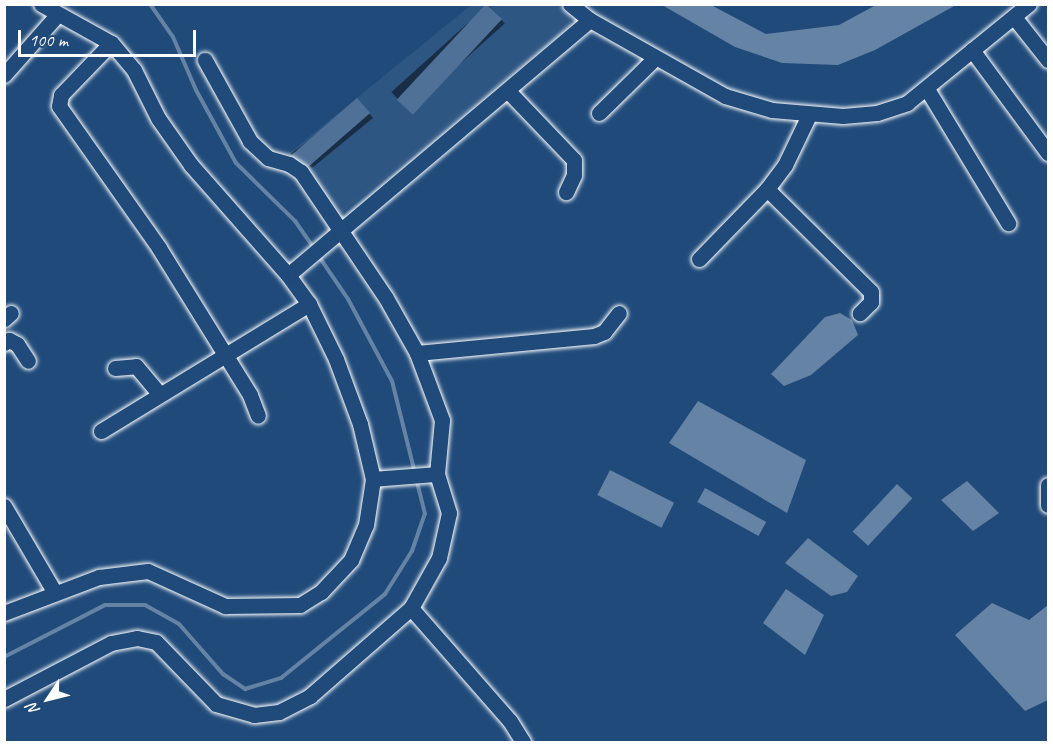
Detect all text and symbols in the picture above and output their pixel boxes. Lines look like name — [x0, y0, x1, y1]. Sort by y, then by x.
scale bar — [21, 18, 200, 56]
text: 100 m — [29, 29, 68, 51]
north arrow — [18, 669, 78, 729]
text: N — [22, 700, 44, 719]

